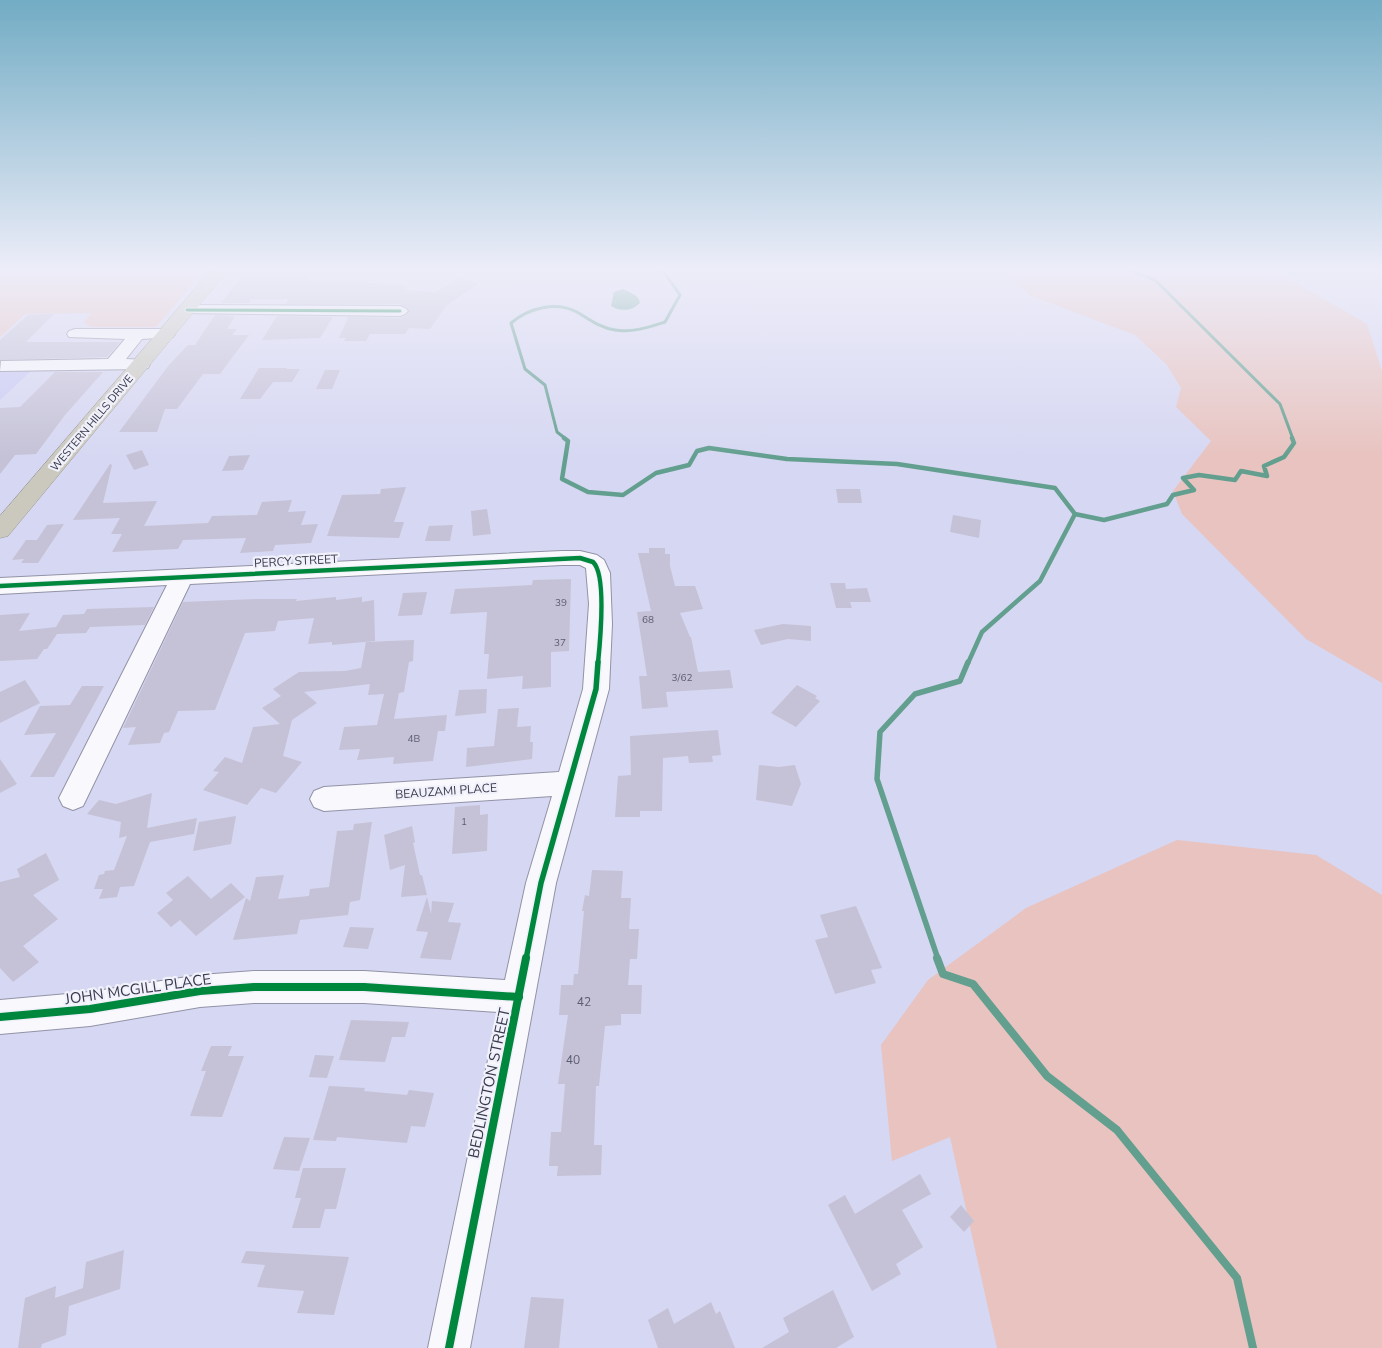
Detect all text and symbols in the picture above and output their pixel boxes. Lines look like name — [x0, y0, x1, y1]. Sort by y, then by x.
street label: WESTERN HILLS DRIVE — [47, 372, 137, 474]
street label: PERCY STREET — [254, 551, 339, 571]
house number: 39 — [555, 596, 567, 610]
house number: 68 — [642, 613, 654, 627]
house number: 37 — [554, 636, 566, 650]
house number: 3/62 — [672, 671, 692, 685]
house number: 4B — [408, 732, 421, 746]
street label: BEAUZAMI PLACE — [395, 779, 497, 803]
house number: 1 — [461, 815, 467, 829]
street label: JOHN MCGILL PLACE — [63, 969, 212, 1009]
house number: 42 — [577, 994, 591, 1010]
street label: BEDLINGTON STREET — [463, 1006, 515, 1160]
house number: 40 — [566, 1052, 580, 1068]

